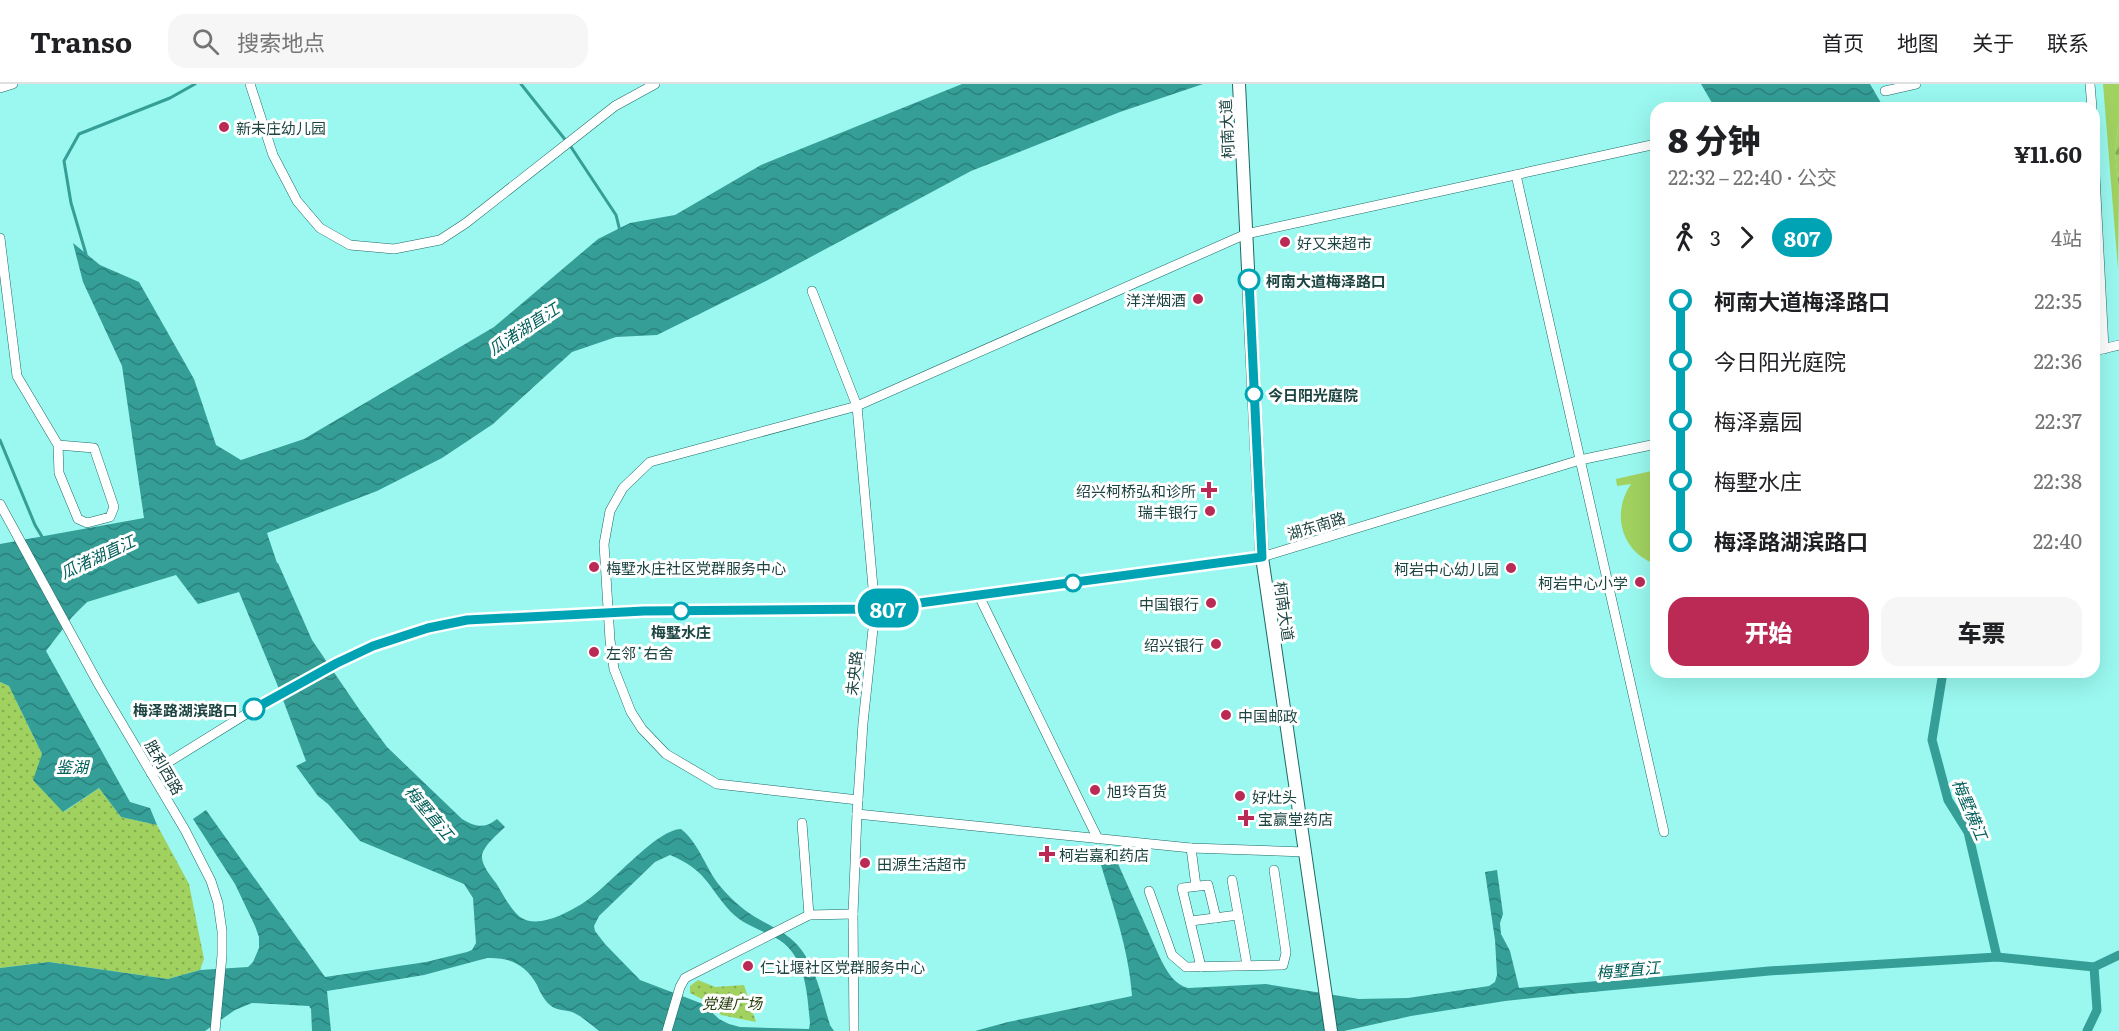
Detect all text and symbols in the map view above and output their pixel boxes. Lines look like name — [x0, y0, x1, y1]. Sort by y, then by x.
search box — [168, 14, 588, 68]
text: Transo — [30, 20, 132, 62]
icon: search — [189, 25, 222, 58]
text: 搜索地点 — [237, 25, 325, 58]
text: 首页 — [1822, 26, 1864, 57]
text: 地图 — [1897, 26, 1939, 57]
text: 关于 — [1972, 26, 2014, 57]
text: 联系 — [2047, 26, 2089, 57]
street label: 柯南大道 — [1213, 98, 1239, 160]
text: 8 分钟 — [1668, 114, 1761, 163]
place label: 新未庄幼儿园 — [236, 116, 326, 139]
marker: 新未庄幼儿园 — [217, 120, 231, 134]
text: ¥11.60 — [2014, 137, 2082, 170]
text: 22:32 – 22:40 · 公交 — [1668, 161, 1837, 191]
icon: walk — [1668, 221, 1701, 254]
icon: forward — [1730, 221, 1763, 254]
text: 3 — [1710, 222, 1721, 252]
text: 807 — [1784, 222, 1820, 253]
text: 4站 — [2051, 222, 2082, 252]
place label: 好又来超市 — [1297, 231, 1372, 254]
marker: 好又来超市 — [1278, 235, 1292, 249]
marker: 柯南大道梅泽路口 — [1238, 269, 1260, 291]
place label: 柯南大道梅泽路口 — [1266, 269, 1386, 292]
text: 柯南大道梅泽路口 — [1714, 284, 1890, 317]
text: 22:35 — [2034, 285, 2082, 315]
place label: 洋洋烟酒 — [1126, 288, 1186, 311]
marker: 洋洋烟酒 — [1191, 292, 1205, 306]
water label: 瓜渚湖直江 — [483, 295, 565, 360]
text: 今日阳光庭院 — [1714, 344, 1846, 377]
text: 22:36 — [2034, 345, 2082, 375]
place label: 今日阳光庭院 — [1268, 383, 1358, 406]
marker: 今日阳光庭院 — [1245, 385, 1263, 403]
text: 梅泽嘉园 — [1714, 404, 1802, 437]
text: 22:37 — [2035, 405, 2082, 435]
text: 梅墅水庄 — [1714, 464, 1802, 497]
text: 22:38 — [2033, 465, 2082, 495]
place label: 绍兴柯桥弘和诊所 — [1076, 479, 1196, 502]
marker: 绍兴柯桥弘和诊所 — [1200, 481, 1218, 499]
place label: 瑞丰银行 — [1138, 500, 1198, 523]
marker: 瑞丰银行 — [1203, 504, 1217, 518]
street label: 湖东南路 — [1284, 505, 1348, 545]
text: 梅泽路湖滨路口 — [1714, 524, 1868, 557]
text: 22:40 — [2033, 525, 2082, 555]
water label: 瓜渚湖直江 — [56, 527, 140, 584]
place label: 梅墅水庄社区党群服务中心 — [606, 556, 786, 579]
place label: 柯岩中心幼儿园 — [1394, 557, 1499, 580]
marker: 梅墅水庄社区党群服务中心 — [587, 560, 601, 574]
marker: 柯岩中心幼儿园 — [1504, 561, 1518, 575]
place label: 柯岩中心小学 — [1538, 571, 1628, 594]
unlabelled marker — [1064, 574, 1082, 592]
marker: 柯岩中心小学 — [1633, 575, 1647, 589]
street label: 柯南大道 — [1269, 580, 1301, 642]
line badge: 807 — [854, 588, 922, 628]
place label: 中国银行 — [1139, 592, 1199, 615]
text: 807 — [870, 593, 906, 624]
marker: 中国银行 — [1204, 596, 1218, 610]
button: 开始 — [1668, 597, 1869, 666]
button: 车票 — [1881, 597, 2082, 666]
marker: 梅墅水庄 — [672, 602, 690, 620]
place label: 梅墅水庄 — [651, 620, 711, 643]
place label: 绍兴银行 — [1144, 633, 1204, 656]
marker: 绍兴银行 — [1209, 637, 1223, 651]
place label: 左邻˙右舍 — [606, 641, 674, 664]
marker: 左邻˙右舍 — [587, 645, 601, 659]
street label: 未央路 — [839, 649, 867, 697]
place label: 梅泽路湖滨路口 — [133, 698, 238, 721]
marker: 梅泽路湖滨路口 — [243, 698, 265, 720]
place label: 中国邮政 — [1238, 704, 1298, 727]
marker: 中国邮政 — [1219, 708, 1233, 722]
street label: 胜利西路 — [140, 735, 190, 799]
water label: 鉴湖 — [56, 754, 91, 778]
water label: 梅墅横江 — [1947, 775, 1995, 845]
place label: 旭玲百货 — [1107, 779, 1167, 802]
water label: 梅墅直江 — [400, 780, 461, 846]
marker: 旭玲百货 — [1088, 783, 1102, 797]
place label: 好灶头 — [1252, 785, 1297, 808]
marker: 好灶头 — [1233, 789, 1247, 803]
place label: 宝赢堂药店 — [1258, 807, 1333, 830]
marker: 宝赢堂药店 — [1239, 811, 1253, 825]
place label: 柯岩嘉和药店 — [1059, 843, 1149, 866]
marker: 柯岩嘉和药店 — [1040, 847, 1054, 861]
place label: 田源生活超市 — [877, 852, 967, 875]
marker: 田源生活超市 — [858, 856, 872, 870]
water label: 梅墅直江 — [1595, 954, 1663, 984]
place label: 仁让堰社区党群服务中心 — [760, 955, 925, 978]
marker: 仁让堰社区党群服务中心 — [741, 959, 755, 973]
park label: 党建广场 — [702, 991, 764, 1014]

